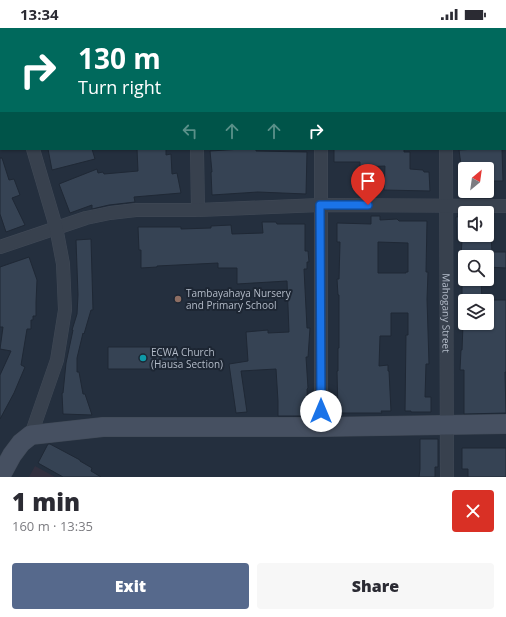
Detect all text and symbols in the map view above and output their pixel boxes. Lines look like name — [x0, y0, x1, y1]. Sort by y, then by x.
text: 13:34 — [20, 4, 59, 24]
text: 130 m — [78, 39, 161, 77]
icon: right — [12, 44, 64, 96]
text: Turn right — [78, 75, 161, 99]
icon: left — [179, 120, 201, 142]
icon: ahead — [221, 120, 243, 142]
icon: ahead — [263, 120, 285, 142]
icon: right — [305, 120, 327, 142]
north arrow — [458, 162, 494, 198]
map controls — [458, 162, 494, 330]
pin — [351, 164, 385, 205]
icon: arrive — [357, 170, 379, 192]
button: sound — [458, 206, 494, 242]
button: search — [458, 250, 494, 286]
street label: Mahogany Street — [439, 273, 454, 353]
place label: Tambayahaya Nursery and Primary School — [186, 286, 292, 312]
marker: Tambayahaya Nursery and Primary School — [173, 294, 183, 304]
button: layers — [458, 294, 494, 330]
place label: ECWA Church (Hausa Section) — [151, 345, 223, 371]
marker: ECWA Church (Hausa Section) — [138, 353, 148, 363]
position arrow — [300, 390, 342, 432]
text: 1 min — [12, 485, 80, 518]
button: close — [452, 490, 494, 532]
text: 160 m · 13:35 — [12, 517, 93, 535]
button: Exit — [12, 563, 249, 609]
button: Share — [257, 563, 494, 609]

